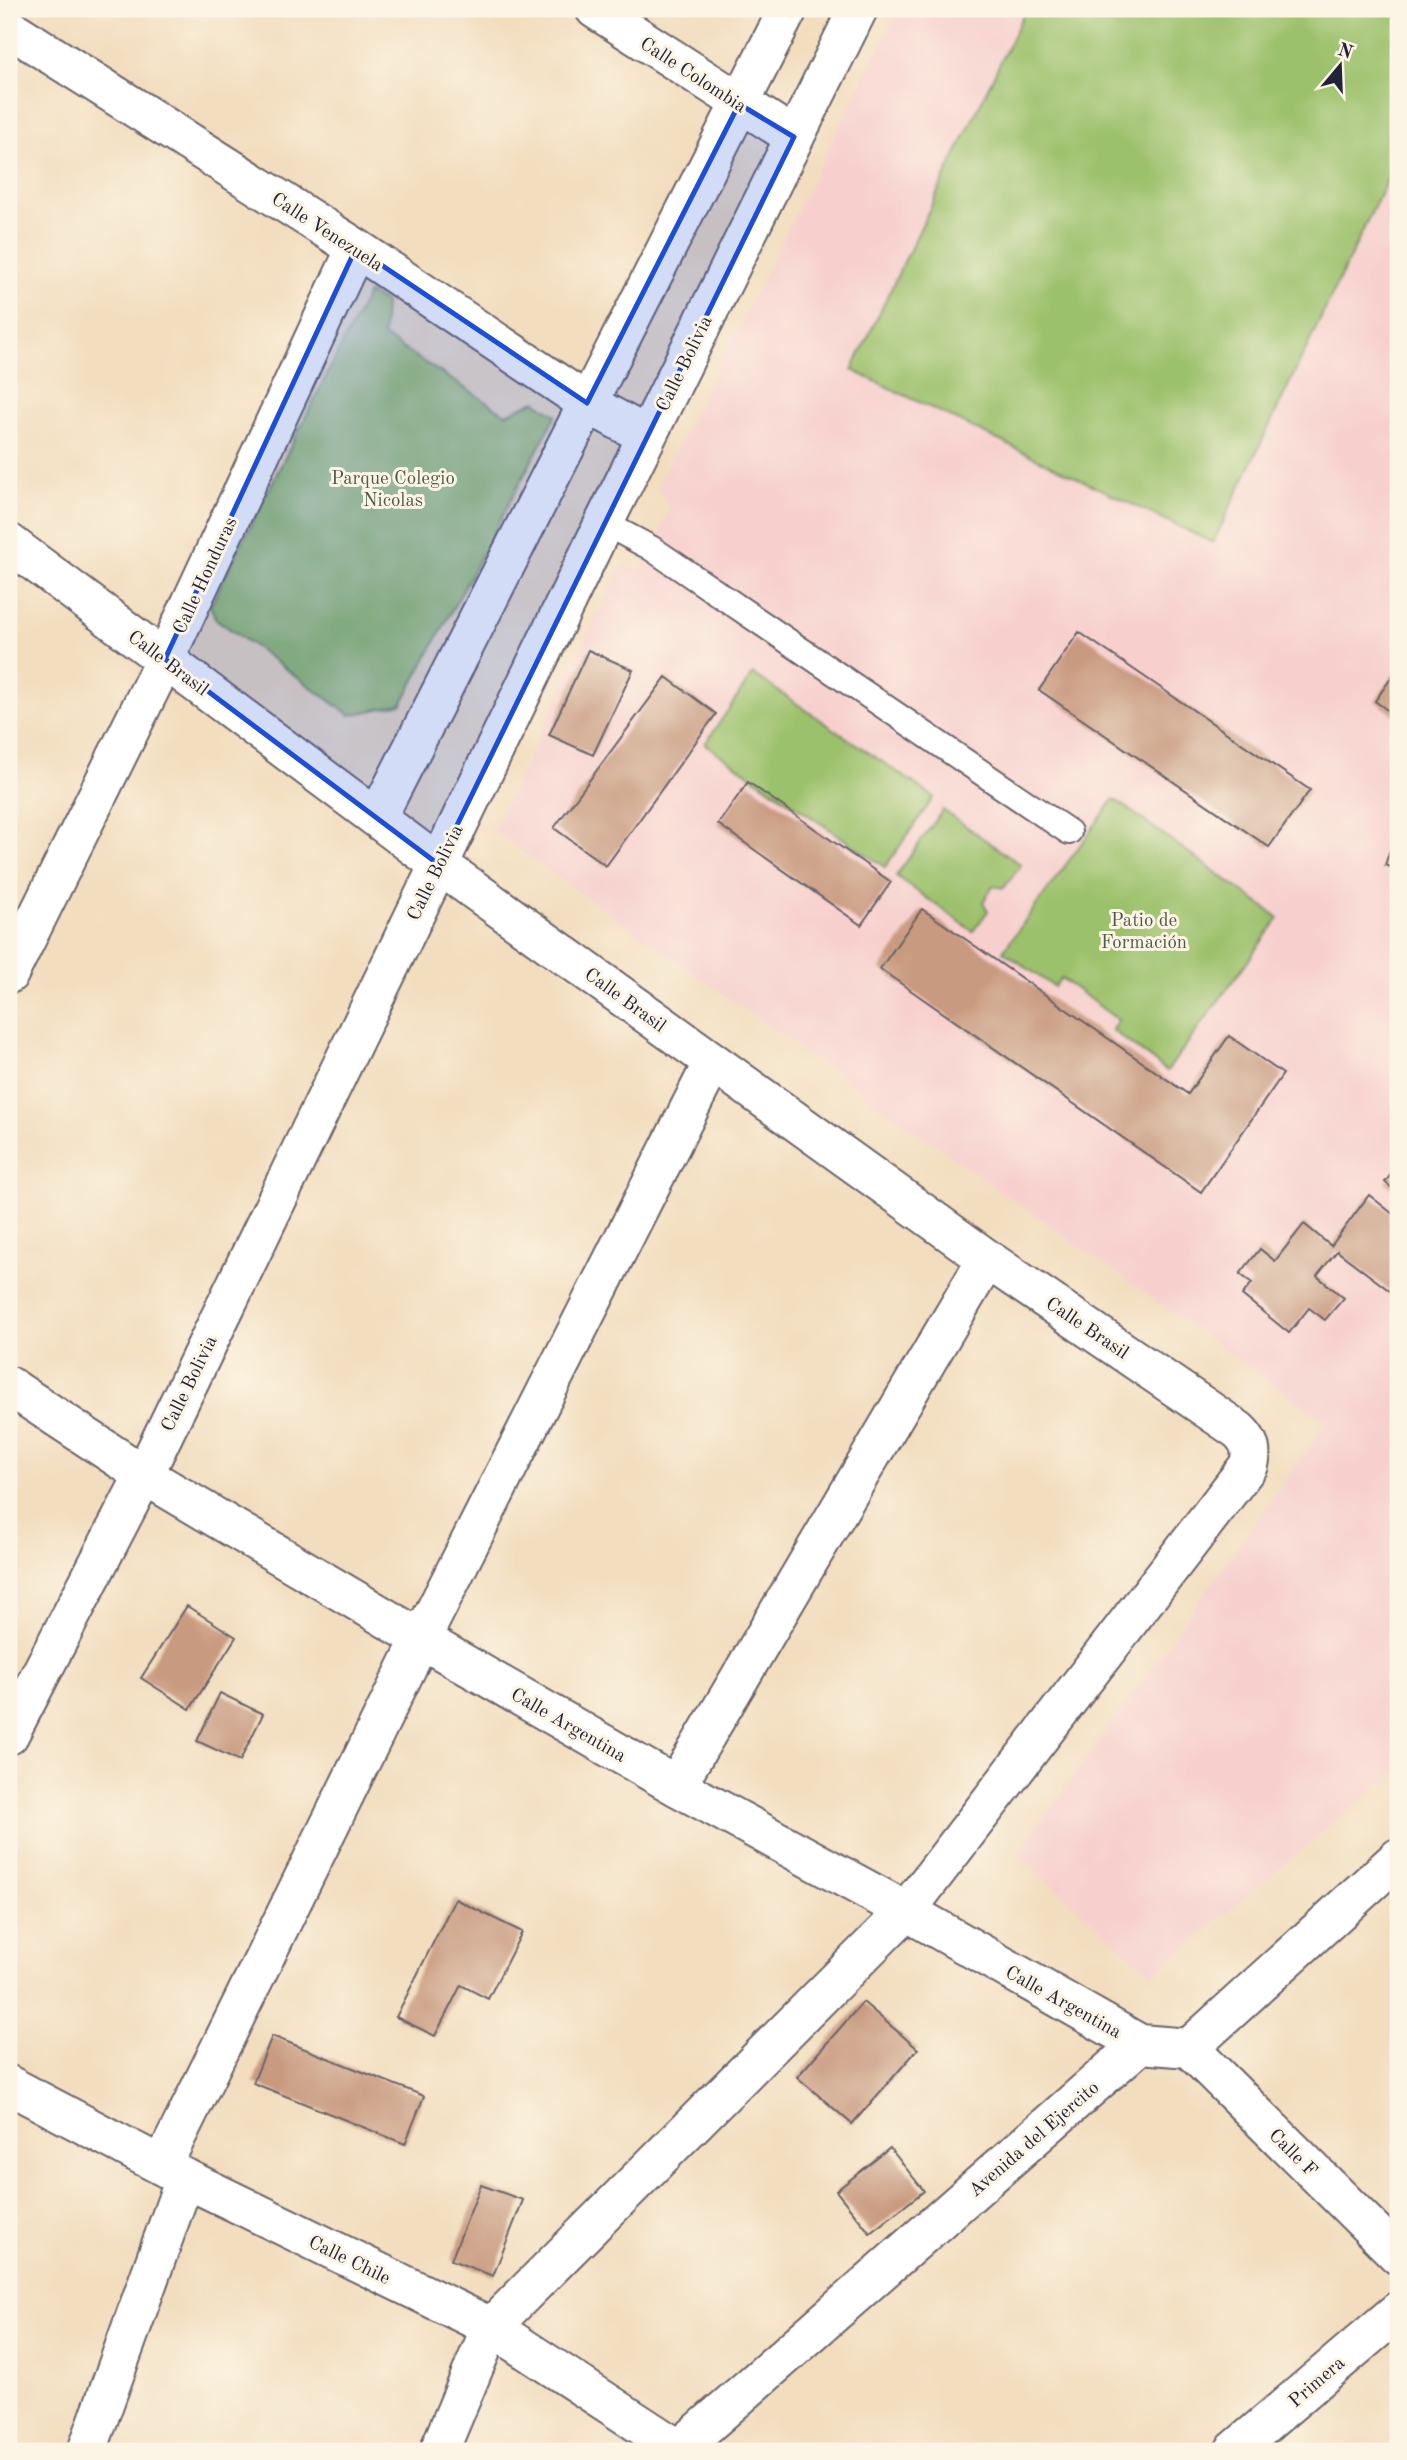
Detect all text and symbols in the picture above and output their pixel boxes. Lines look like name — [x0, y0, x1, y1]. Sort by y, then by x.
north arrow — [1306, 32, 1376, 102]
street label: Calle Colombia — [636, 35, 750, 118]
text: N — [1335, 41, 1355, 64]
street label: Calle Venezuela — [267, 190, 386, 276]
street label: Calle Bolivia — [654, 313, 717, 415]
park label: Parque Colegio Nicolas — [331, 470, 455, 511]
street label: Calle Honduras — [171, 515, 242, 637]
street label: Calle Brasil — [124, 628, 211, 700]
street label: Calle Bolivia — [405, 822, 468, 924]
park label: Patio de Formación — [1101, 912, 1187, 953]
street label: Calle Brasil — [580, 965, 669, 1037]
street label: Calle Brasil — [1042, 1295, 1131, 1364]
street label: Calle Bolivia — [159, 1333, 222, 1435]
street label: Calle Argentina — [507, 1686, 629, 1767]
street label: Calle Argentina — [1002, 1964, 1125, 2043]
street label: Avenida del Ejercito — [966, 2078, 1103, 2201]
street label: Calle F — [1265, 2126, 1320, 2181]
street label: Calle Chile — [305, 2233, 393, 2289]
street label: Primera — [1286, 2353, 1350, 2412]

